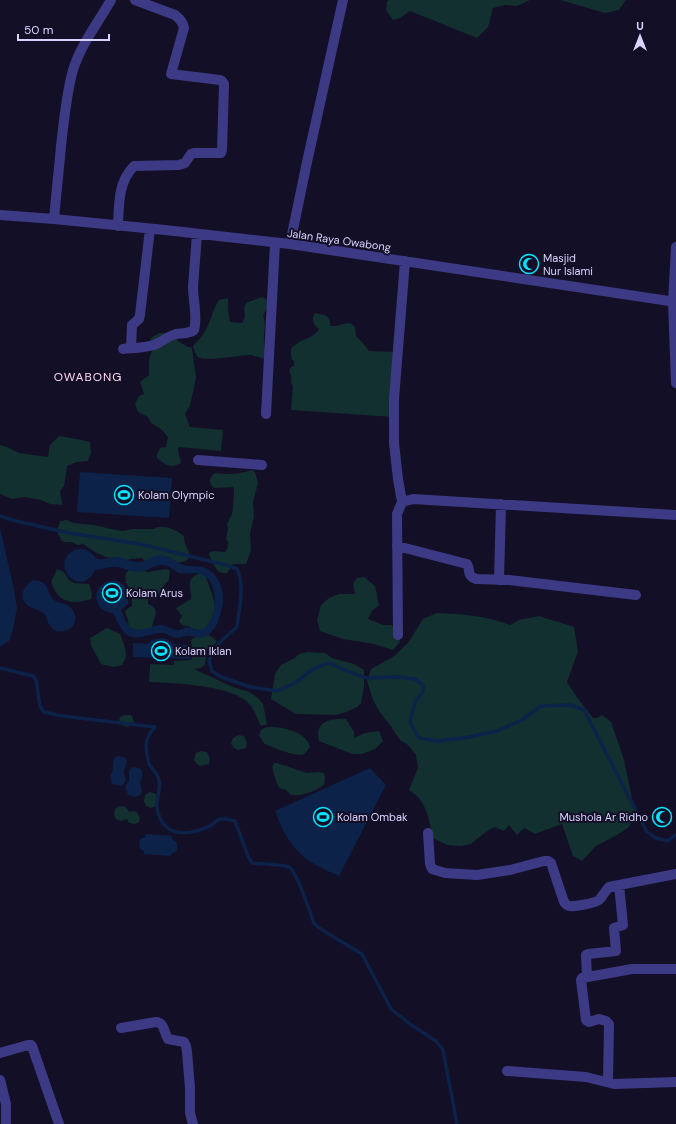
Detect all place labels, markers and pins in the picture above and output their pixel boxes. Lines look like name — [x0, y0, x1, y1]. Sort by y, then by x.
place label: Masjid Nur Islami — [543, 251, 593, 278]
mosque icon: Masjid Nur Islami — [518, 253, 540, 275]
sports icon: Kolam Olympic — [113, 484, 135, 506]
place label: Kolam Olympic — [138, 488, 214, 502]
sports icon: Kolam Arus — [101, 582, 123, 604]
place label: Kolam Arus — [126, 586, 183, 600]
sports icon: Kolam Iklan — [150, 640, 172, 662]
place label: Kolam Iklan — [175, 644, 232, 658]
sports icon: Kolam Ombak — [312, 806, 334, 828]
mosque icon: Mushola Ar Ridho — [651, 806, 673, 828]
place label: Kolam Ombak — [337, 810, 408, 824]
place label: Mushola Ar Ridho — [559, 810, 648, 824]

